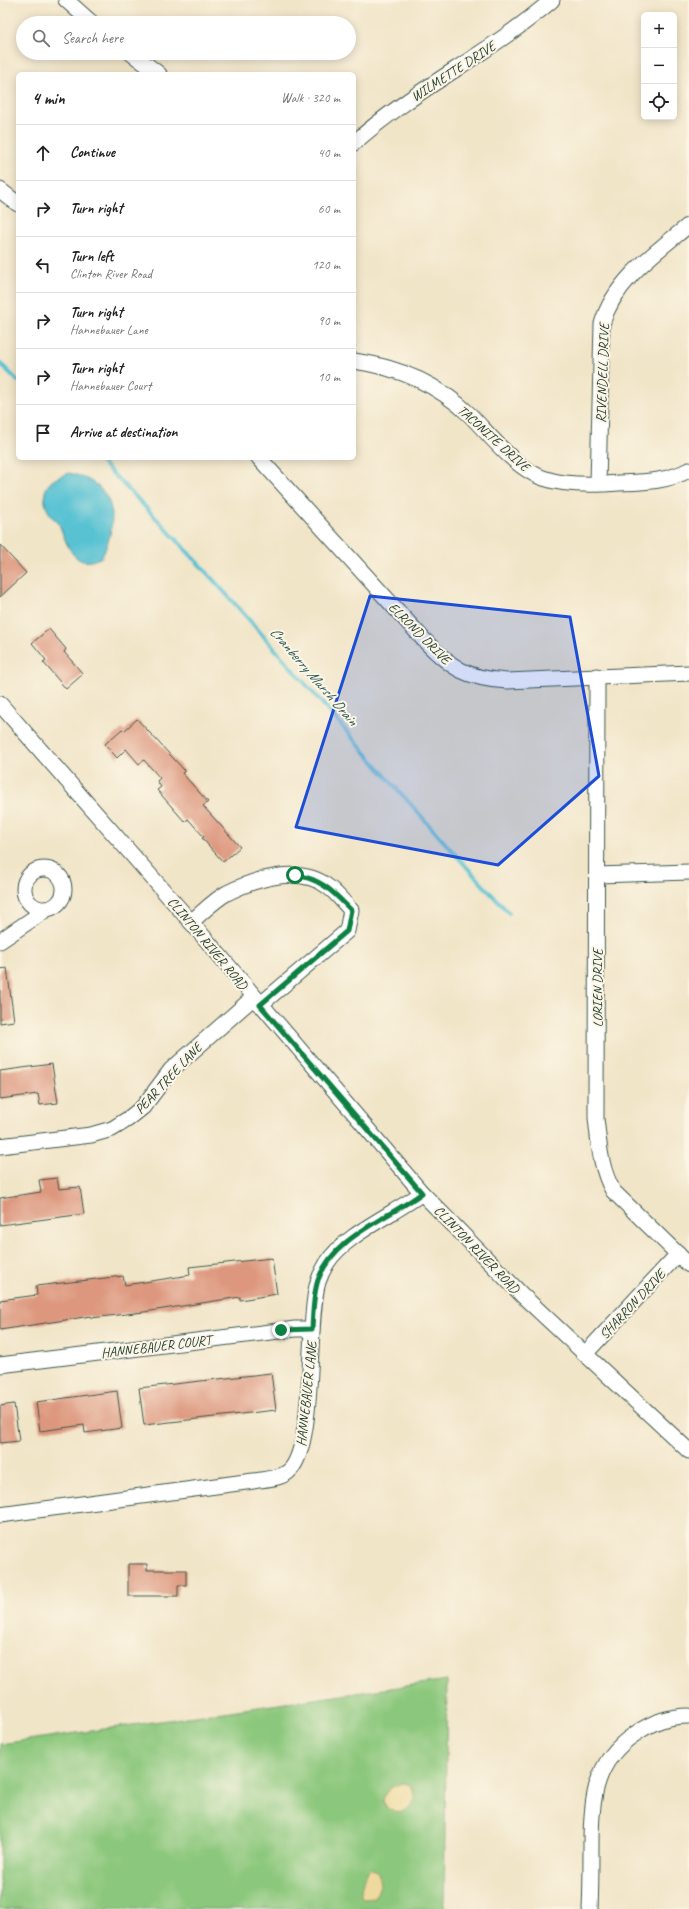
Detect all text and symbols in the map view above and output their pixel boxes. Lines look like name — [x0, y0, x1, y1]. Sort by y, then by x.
map controls — [641, 12, 677, 120]
button: + — [641, 12, 677, 48]
search box — [16, 16, 356, 60]
icon: search — [30, 27, 52, 49]
text: Search here — [62, 29, 123, 48]
street label: WILMETTE DRIVE — [408, 37, 501, 105]
button: − — [641, 48, 677, 84]
button: locate — [641, 84, 677, 120]
text: 4 min — [32, 88, 65, 109]
text: Walk · 320 m — [281, 90, 340, 106]
icon: ahead — [32, 142, 54, 164]
text: Continue — [70, 143, 115, 162]
text: 40 m — [318, 145, 340, 161]
icon: right — [32, 198, 54, 220]
text: Turn right — [70, 199, 123, 218]
text: 60 m — [318, 201, 340, 217]
text: Turn left — [70, 247, 113, 266]
icon: left — [32, 254, 54, 276]
text: 120 m — [312, 257, 340, 273]
text: Clinton River Road — [70, 266, 152, 282]
text: Turn right — [70, 303, 123, 322]
icon: right — [32, 310, 54, 332]
text: 90 m — [318, 313, 340, 329]
street label: RIVENDELL DRIVE — [592, 321, 613, 423]
text: Hannebauer Lane — [70, 322, 148, 338]
text: Turn right — [70, 359, 123, 378]
icon: right — [32, 366, 54, 388]
text: 10 m — [318, 369, 340, 385]
text: Hannebauer Court — [70, 378, 151, 394]
street label: TACONITE DRIVE — [454, 402, 535, 477]
icon: arrive — [32, 422, 54, 444]
text: Arrive at destination — [70, 423, 177, 442]
street label: ELROND DRIVE — [385, 599, 455, 669]
water label: Cranberry Marsh Drain — [266, 623, 363, 731]
route start — [286, 866, 304, 884]
street label: CLINTON RIVER ROAD — [164, 894, 252, 994]
street label: LORIEN DRIVE — [589, 946, 606, 1027]
street label: PEAR TREE LANE — [131, 1038, 207, 1117]
street label: CLINTON RIVER ROAD — [430, 1202, 524, 1298]
street label: SHARRON DRIVE — [596, 1265, 670, 1343]
route end — [272, 1321, 290, 1339]
street label: HANNEBAUER COURT — [100, 1331, 216, 1362]
street label: HANNEBAUER LANE — [293, 1339, 321, 1447]

